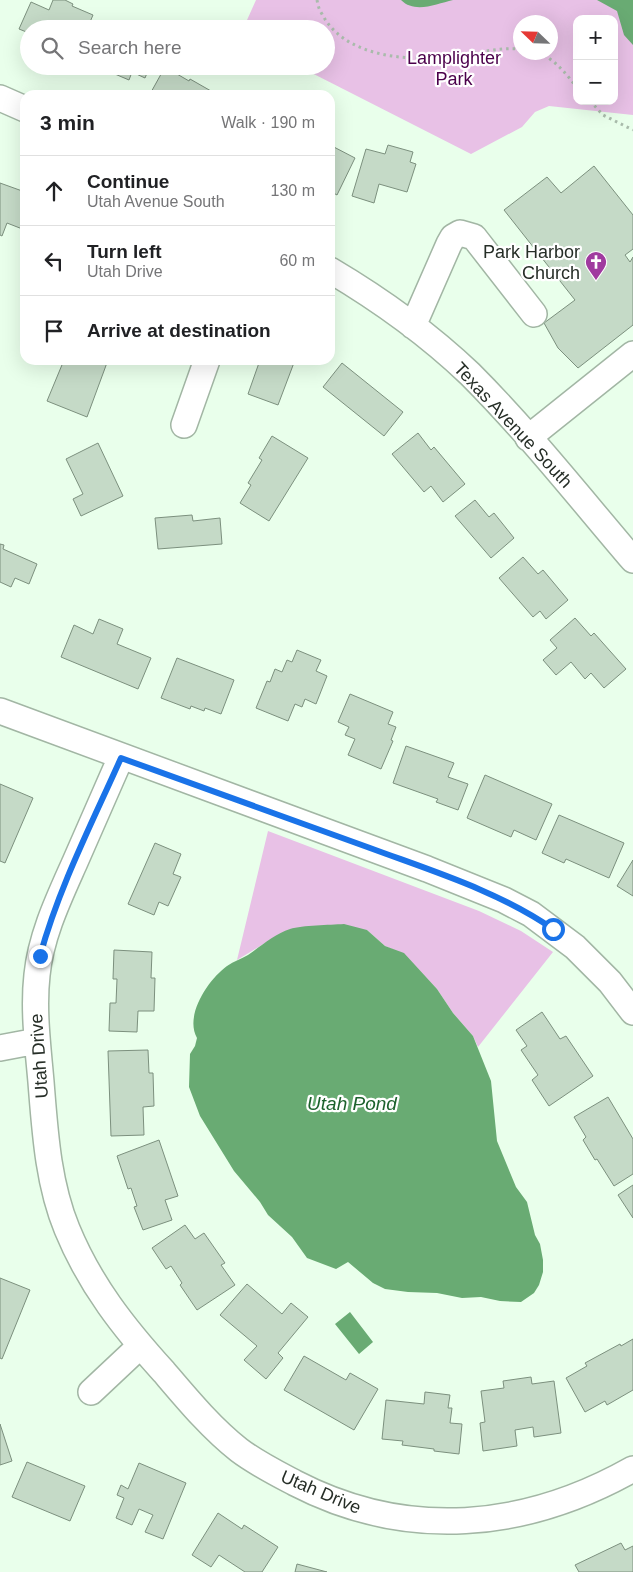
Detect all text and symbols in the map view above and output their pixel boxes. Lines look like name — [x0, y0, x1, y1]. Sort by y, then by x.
north arrow — [513, 15, 558, 60]
map controls — [573, 15, 618, 105]
button: + — [573, 15, 618, 60]
search box — [20, 20, 335, 75]
icon: search — [38, 34, 66, 62]
text: Search here — [78, 37, 182, 58]
park label: Lamplighter Park — [407, 48, 501, 89]
button: − — [573, 60, 618, 105]
text: 3 min — [40, 111, 95, 134]
text: Walk · 190 m — [221, 114, 315, 131]
text: Continue — [87, 171, 169, 192]
icon: ahead — [40, 177, 68, 205]
text: 130 m — [271, 182, 315, 199]
text: Utah Avenue South — [87, 193, 225, 210]
text: Turn left — [87, 241, 162, 262]
place label: Park Harbor Church — [483, 242, 580, 283]
icon: left — [40, 247, 68, 275]
church icon: Park Harbor Church — [584, 250, 608, 281]
text: 60 m — [279, 252, 315, 269]
text: Utah Drive — [87, 263, 163, 280]
icon: arrive — [40, 317, 68, 345]
text: Arrive at destination — [87, 320, 271, 341]
street label: Texas Avenue South — [450, 358, 576, 492]
route start — [542, 918, 565, 941]
route end — [29, 945, 52, 968]
street label: Utah Drive — [26, 1013, 52, 1099]
water label: Utah Pond — [307, 1093, 398, 1114]
street label: Utah Drive — [278, 1466, 364, 1518]

